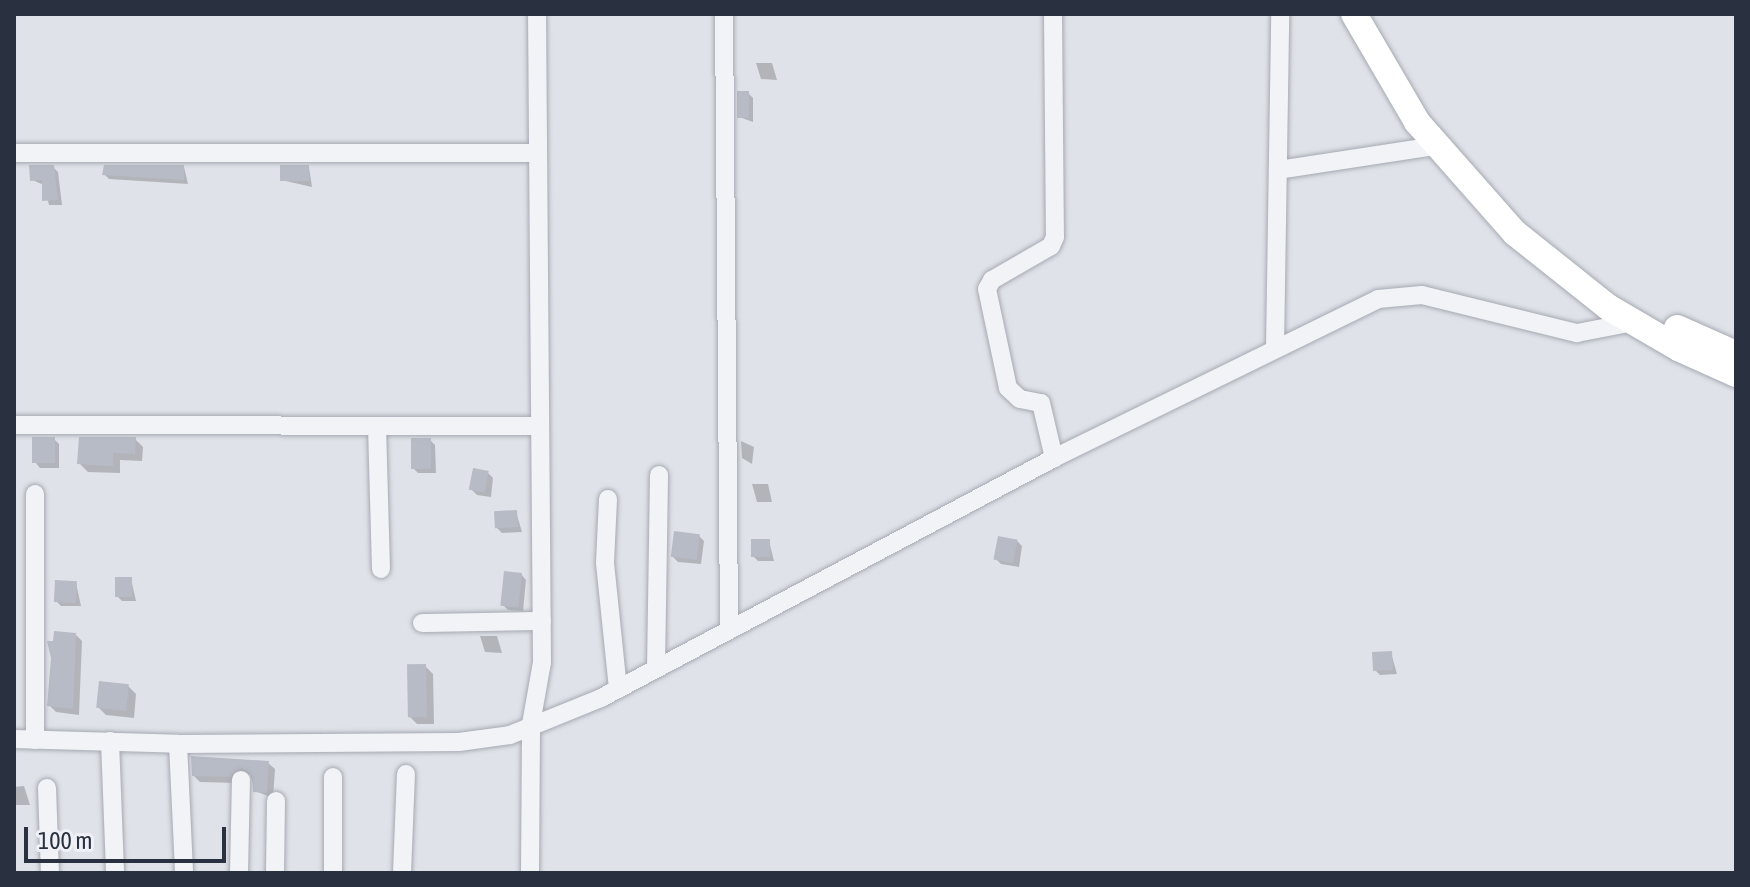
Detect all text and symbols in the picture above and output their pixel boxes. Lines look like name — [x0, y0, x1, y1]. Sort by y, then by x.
scale bar — [28, 811, 230, 861]
text: 100 m — [38, 827, 92, 854]

